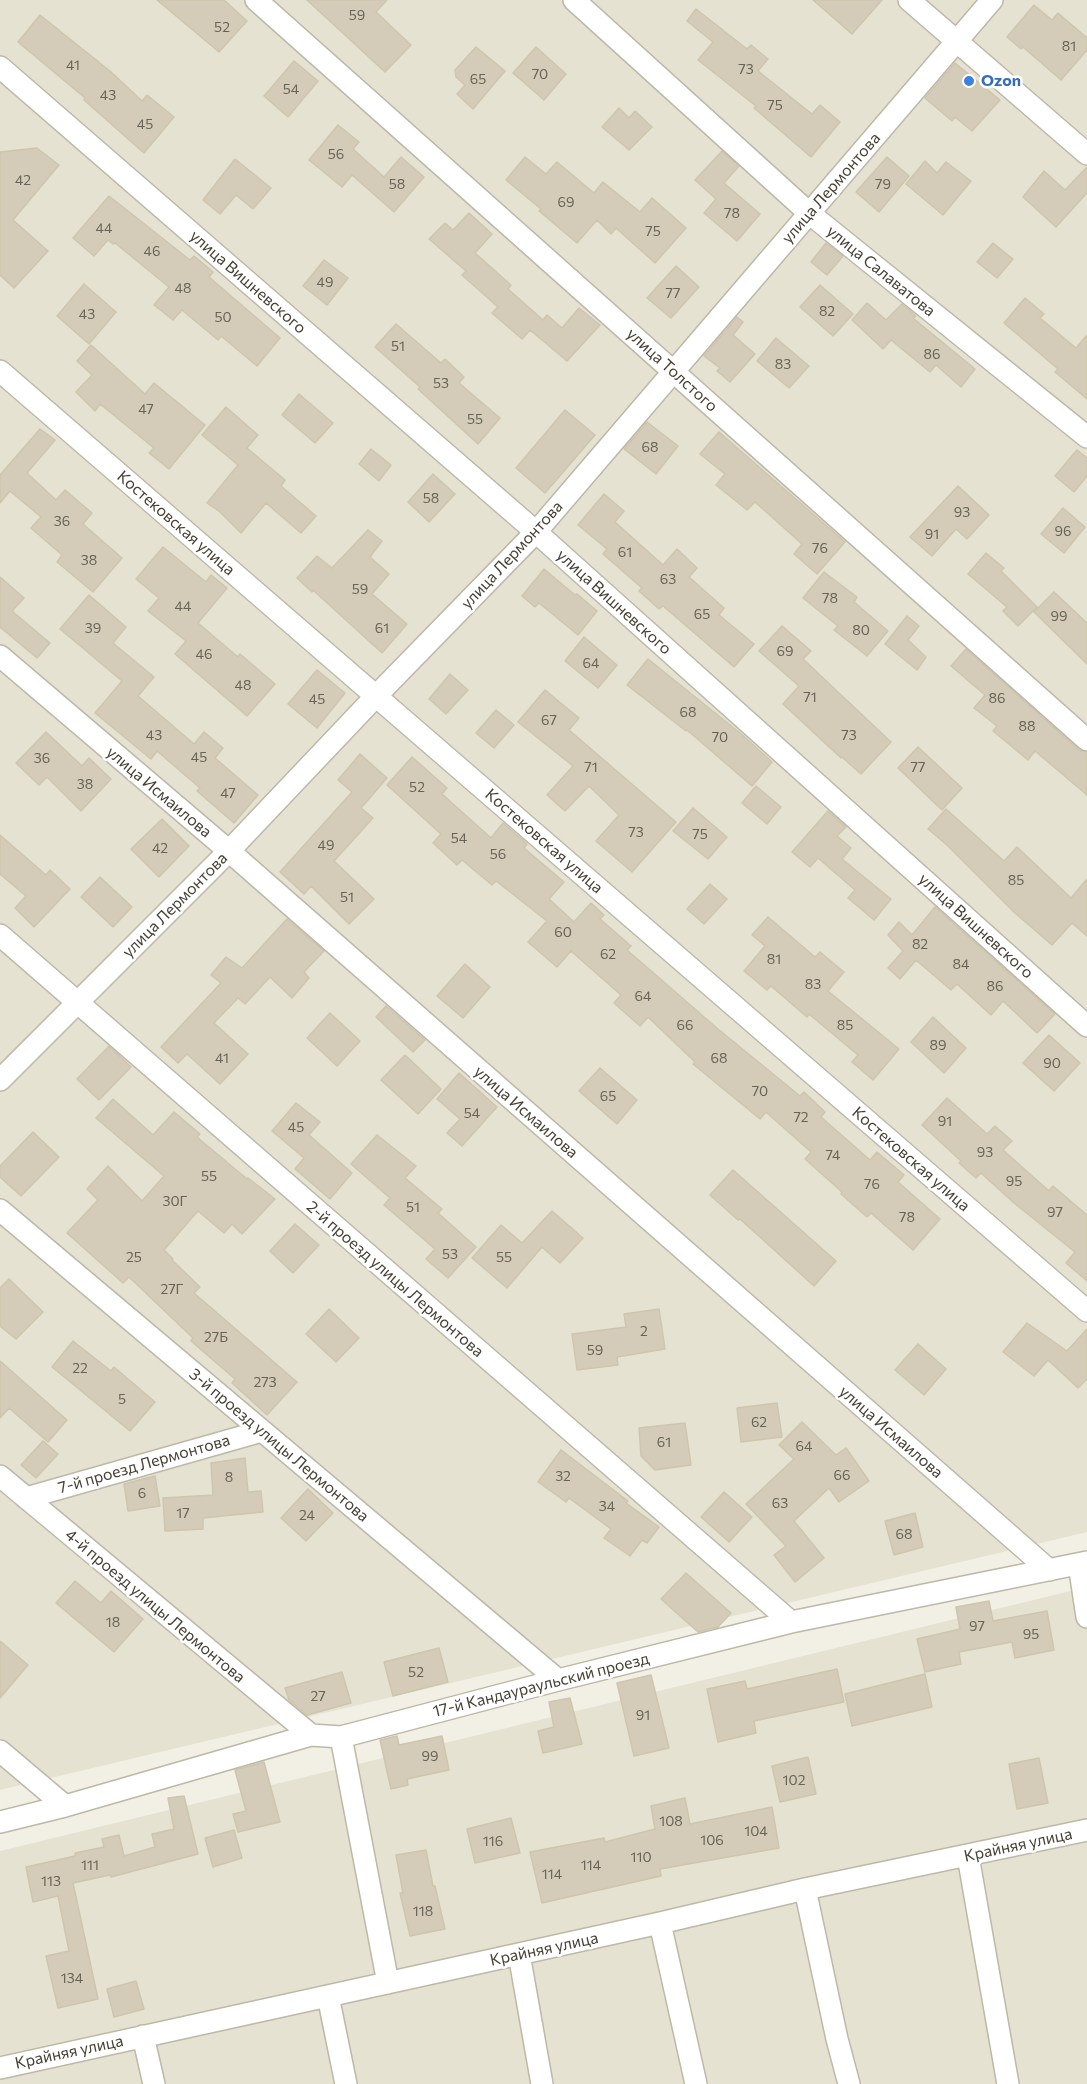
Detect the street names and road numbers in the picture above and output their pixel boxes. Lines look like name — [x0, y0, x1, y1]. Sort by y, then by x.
street label: улица Лермонтова — [778, 129, 884, 247]
street label: улица Салаватова — [823, 221, 939, 321]
street label: улица Вишневского — [186, 226, 310, 338]
street label: улица Толстого — [623, 324, 721, 416]
street label: Костековская улица — [113, 467, 239, 579]
street label: улица Лермонтова — [457, 497, 567, 613]
street label: улица Вишневского — [553, 545, 675, 659]
street label: улица Исмаилова — [103, 742, 215, 842]
street label: Костековская улица — [481, 785, 607, 897]
street label: улица Лермонтова — [119, 849, 231, 961]
street label: улица Вишневского — [915, 869, 1037, 983]
street label: улица Исмаилова — [470, 1062, 582, 1162]
street label: Костековская улица — [848, 1103, 974, 1215]
street label: 2-й проезд улицы Лермонтова — [303, 1197, 487, 1361]
street label: 3-й проезд улицы Лермонтова — [185, 1364, 373, 1526]
street label: улица Исмаилова — [835, 1382, 947, 1482]
street label: 7-й проезд Лермонтова — [56, 1430, 232, 1498]
street label: 4-й проезд улицы Лермонтова — [61, 1525, 249, 1687]
street label: 17-й Кандаураульский проезд — [431, 1649, 651, 1721]
street label: Крайняя улица — [962, 1824, 1074, 1866]
street label: Крайняя улица — [488, 1928, 600, 1970]
street label: Крайняя улица — [13, 2031, 125, 2073]

